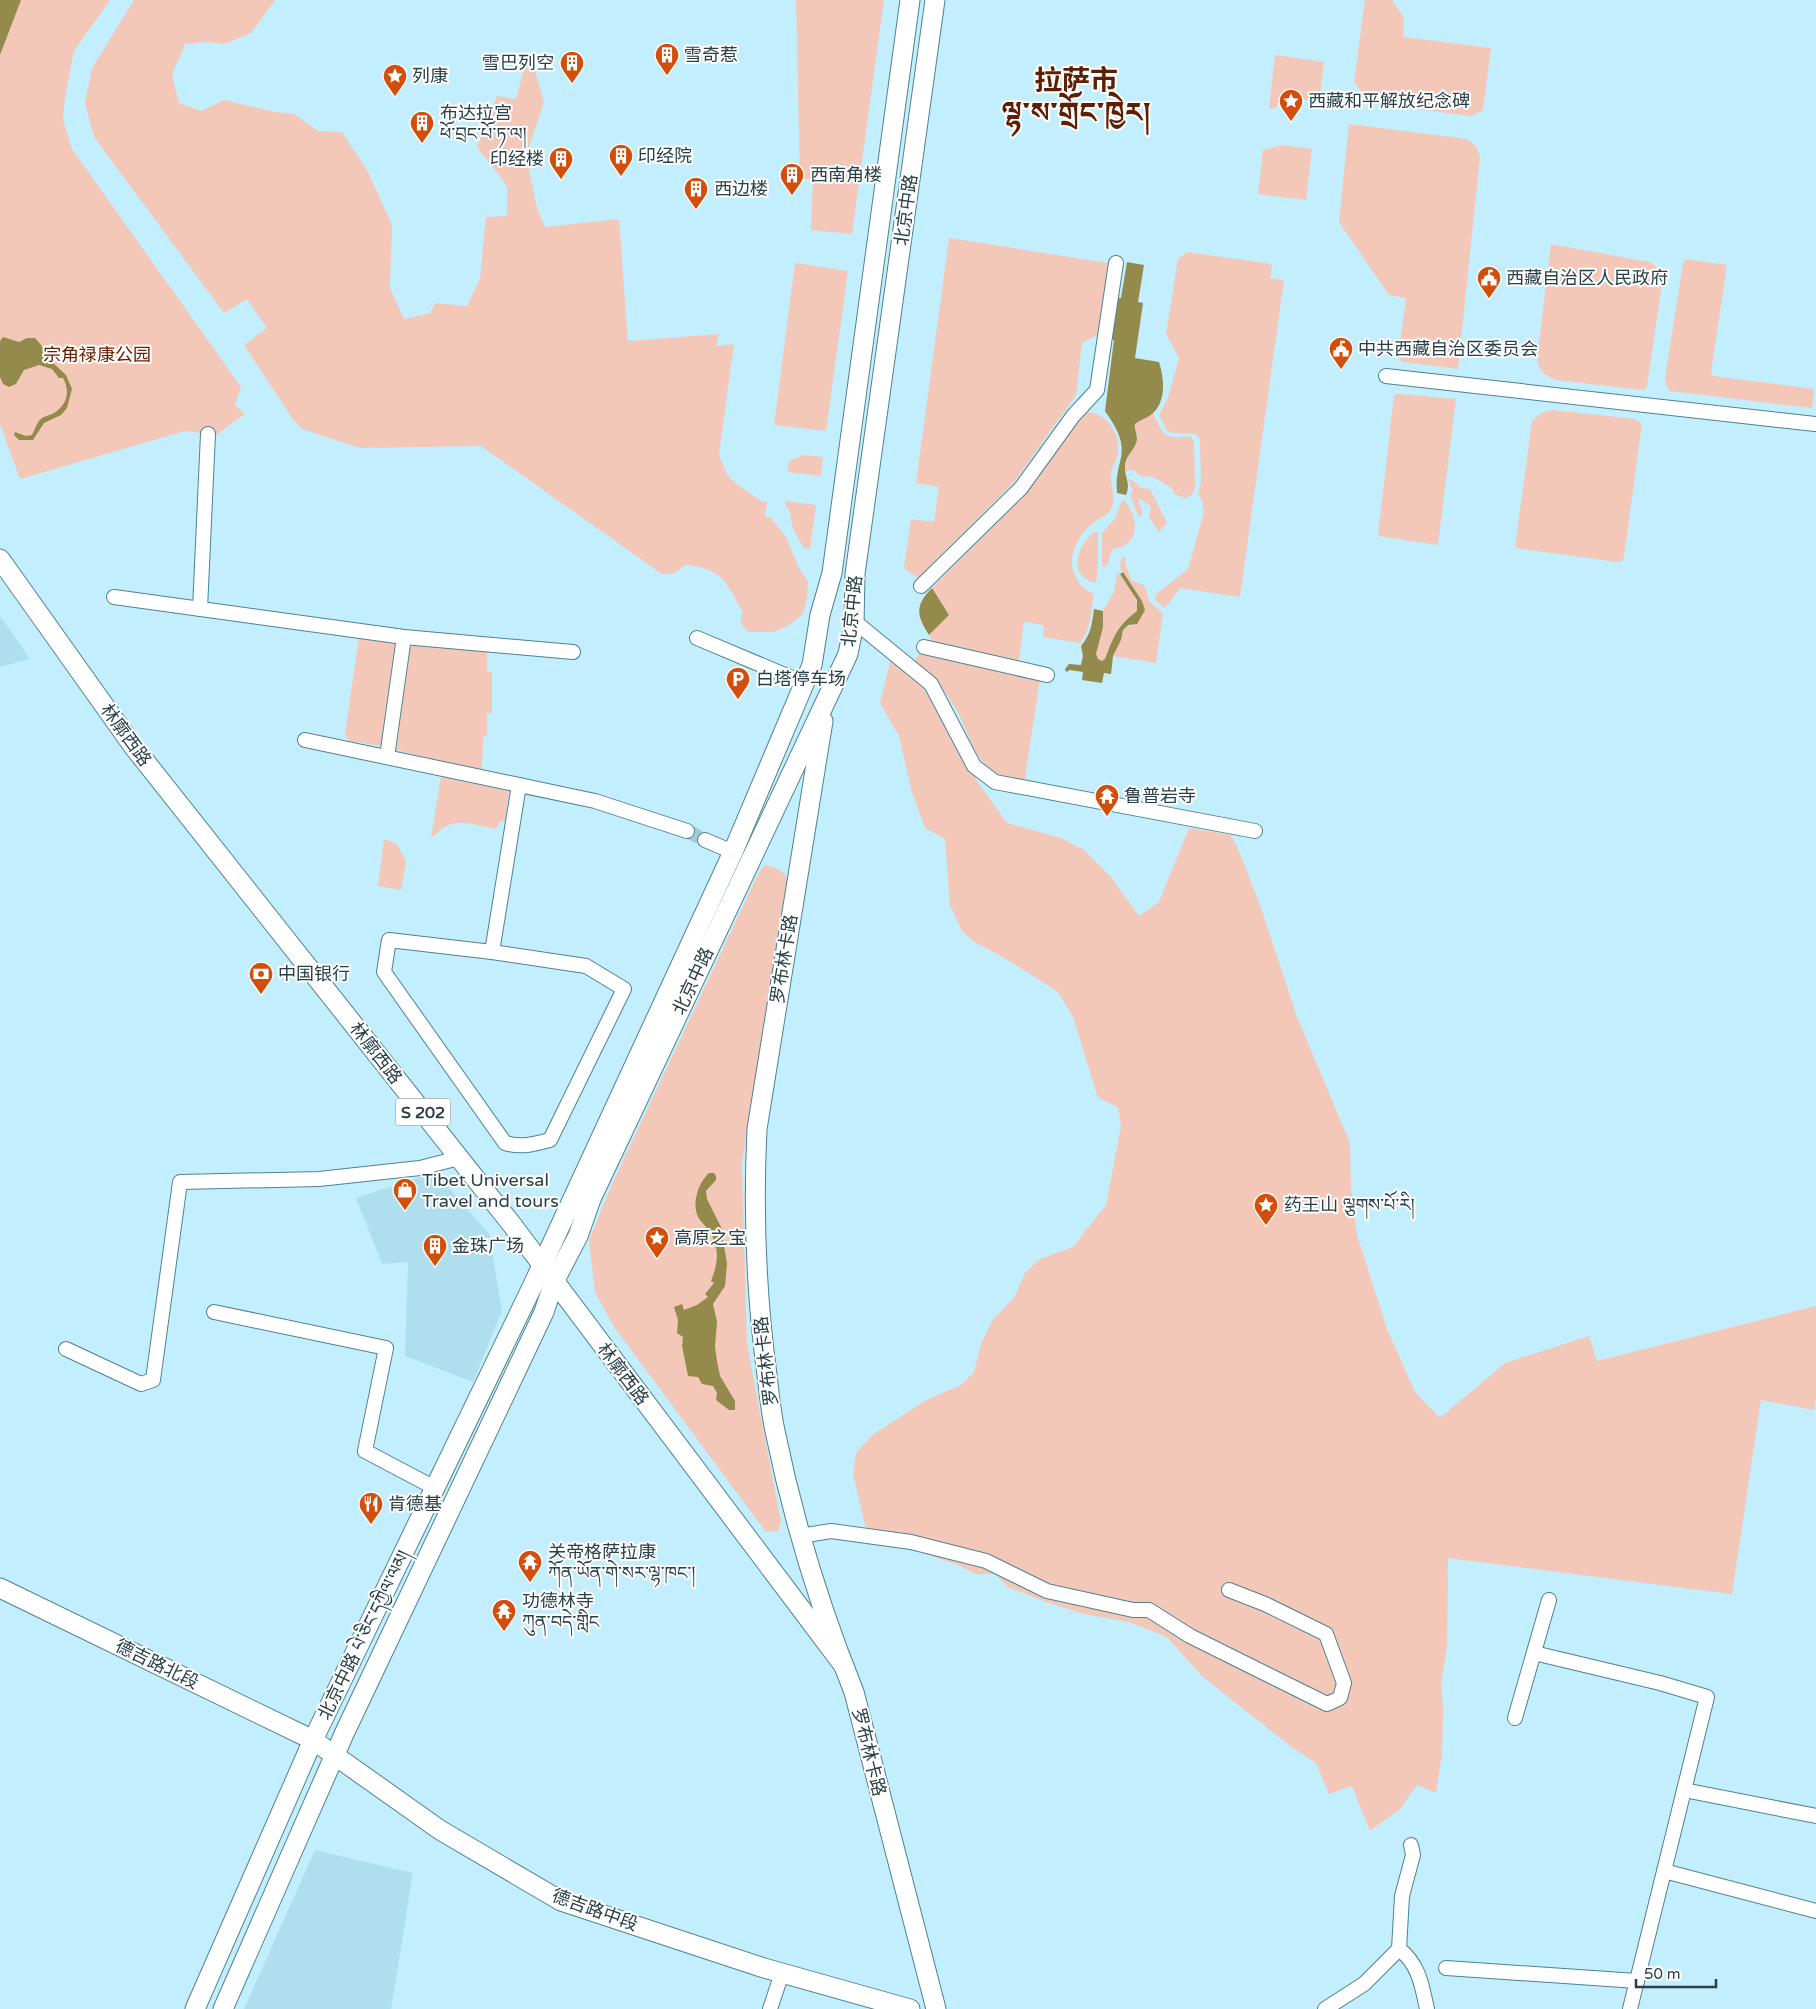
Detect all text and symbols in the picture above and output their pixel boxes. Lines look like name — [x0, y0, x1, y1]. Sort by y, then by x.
building icon: 雪奇惹 — [654, 42, 680, 76]
place label: 雪奇惹 — [684, 44, 738, 66]
building icon: 雪巴列空 — [559, 50, 585, 84]
place label: 雪巴列空 — [482, 52, 554, 74]
place icon: 列康 — [382, 63, 408, 97]
district label: 拉萨市 ལྷ་ས་གྲོང་ཁྱེར། — [1001, 64, 1151, 137]
place label: 列康 — [412, 65, 448, 87]
place icon: 西藏和平解放纪念碑 — [1278, 88, 1304, 122]
place label: 西藏和平解放纪念碑 — [1308, 90, 1470, 112]
place label: 布达拉宫 ཕོ་བྲང་པོ་ཏ་ལ། — [439, 102, 527, 149]
building icon: 布达拉宫 ཕོ་བྲང་པོ་ཏ་ལ། — [409, 110, 435, 144]
building icon: 印经院 — [608, 143, 634, 177]
place label: 印经院 — [638, 145, 692, 167]
building icon: 印经楼 — [548, 146, 574, 180]
place label: 印经楼 — [490, 148, 544, 170]
building icon: 西南角楼 — [779, 162, 805, 196]
place label: 西南角楼 — [810, 164, 882, 186]
street label: 北京中路 — [890, 173, 922, 247]
building icon: 西边楼 — [683, 176, 709, 210]
place label: 西边楼 — [714, 178, 768, 200]
public building icon: 西藏自治区人民政府 — [1476, 265, 1502, 299]
place label: 西藏自治区人民政府 — [1506, 267, 1668, 289]
public building icon: 中共西藏自治区委员会 — [1328, 336, 1354, 370]
place label: 中共西藏自治区委员会 — [1358, 338, 1538, 360]
park label: 宗角禄康公园 — [43, 344, 151, 366]
street label: 北京中路 — [837, 574, 867, 648]
parking icon: 白塔停车场 — [725, 666, 751, 700]
place label: 白塔停车场 — [756, 668, 846, 690]
street label: 林廓西路 — [96, 699, 156, 771]
temple icon: 鲁普岩寺 — [1094, 783, 1120, 817]
place label: 鲁普岩寺 — [1124, 785, 1196, 807]
street label: 罗布林卡路 — [766, 913, 802, 1005]
street label: 北京中路 — [668, 944, 718, 1018]
bank icon: 中国银行 — [248, 961, 274, 995]
place label: 中国银行 — [278, 963, 350, 985]
street label: 林廓西路 — [345, 1018, 407, 1088]
road number: S 202 — [396, 1098, 450, 1126]
place label: Tibet Universal Travel and tours — [422, 1169, 559, 1212]
shop icon: Tibet Universal Travel and tours — [392, 1177, 418, 1211]
place label: 药王山 ལྕགས་པོ་རི། — [1284, 1190, 1415, 1220]
place icon: 药王山 ལྕགས་པོ་རི། — [1253, 1192, 1279, 1226]
place icon: 高原之宝 — [644, 1225, 670, 1259]
place label: 高原之宝 — [674, 1227, 746, 1249]
building icon: 金珠广场 — [422, 1233, 448, 1267]
place label: 金珠广场 — [452, 1235, 524, 1257]
street label: 罗布林卡路 — [750, 1315, 782, 1407]
street label: 林廓西路 — [593, 1339, 653, 1409]
restaurant icon: 肯德基 — [358, 1491, 384, 1525]
place label: 肯德基 — [388, 1493, 442, 1515]
place label: 关帝格萨拉康 ཀོན་ཡོན་གེ་སར་ལྷ་ཁང་། — [548, 1541, 695, 1588]
street label: 北京中路 པེ་ཅིང་དཀྱིལ་ལམ། — [311, 1545, 418, 1725]
temple icon: 关帝格萨拉康 ཀོན་ཡོན་གེ་སར་ལྷ་ཁང་། — [517, 1549, 543, 1583]
place label: 功德林寺 ཀུན་བདེ་གླིང — [522, 1590, 600, 1637]
temple icon: 功德林寺 ཀུན་བདེ་གླིང — [491, 1598, 517, 1632]
street label: 德吉路北段 — [112, 1634, 202, 1694]
street label: 罗布林卡路 — [847, 1706, 891, 1798]
street label: 德吉路中段 — [549, 1884, 641, 1936]
scale bar — [1636, 1956, 1716, 1988]
text: 50 m — [1644, 1965, 1681, 1983]

